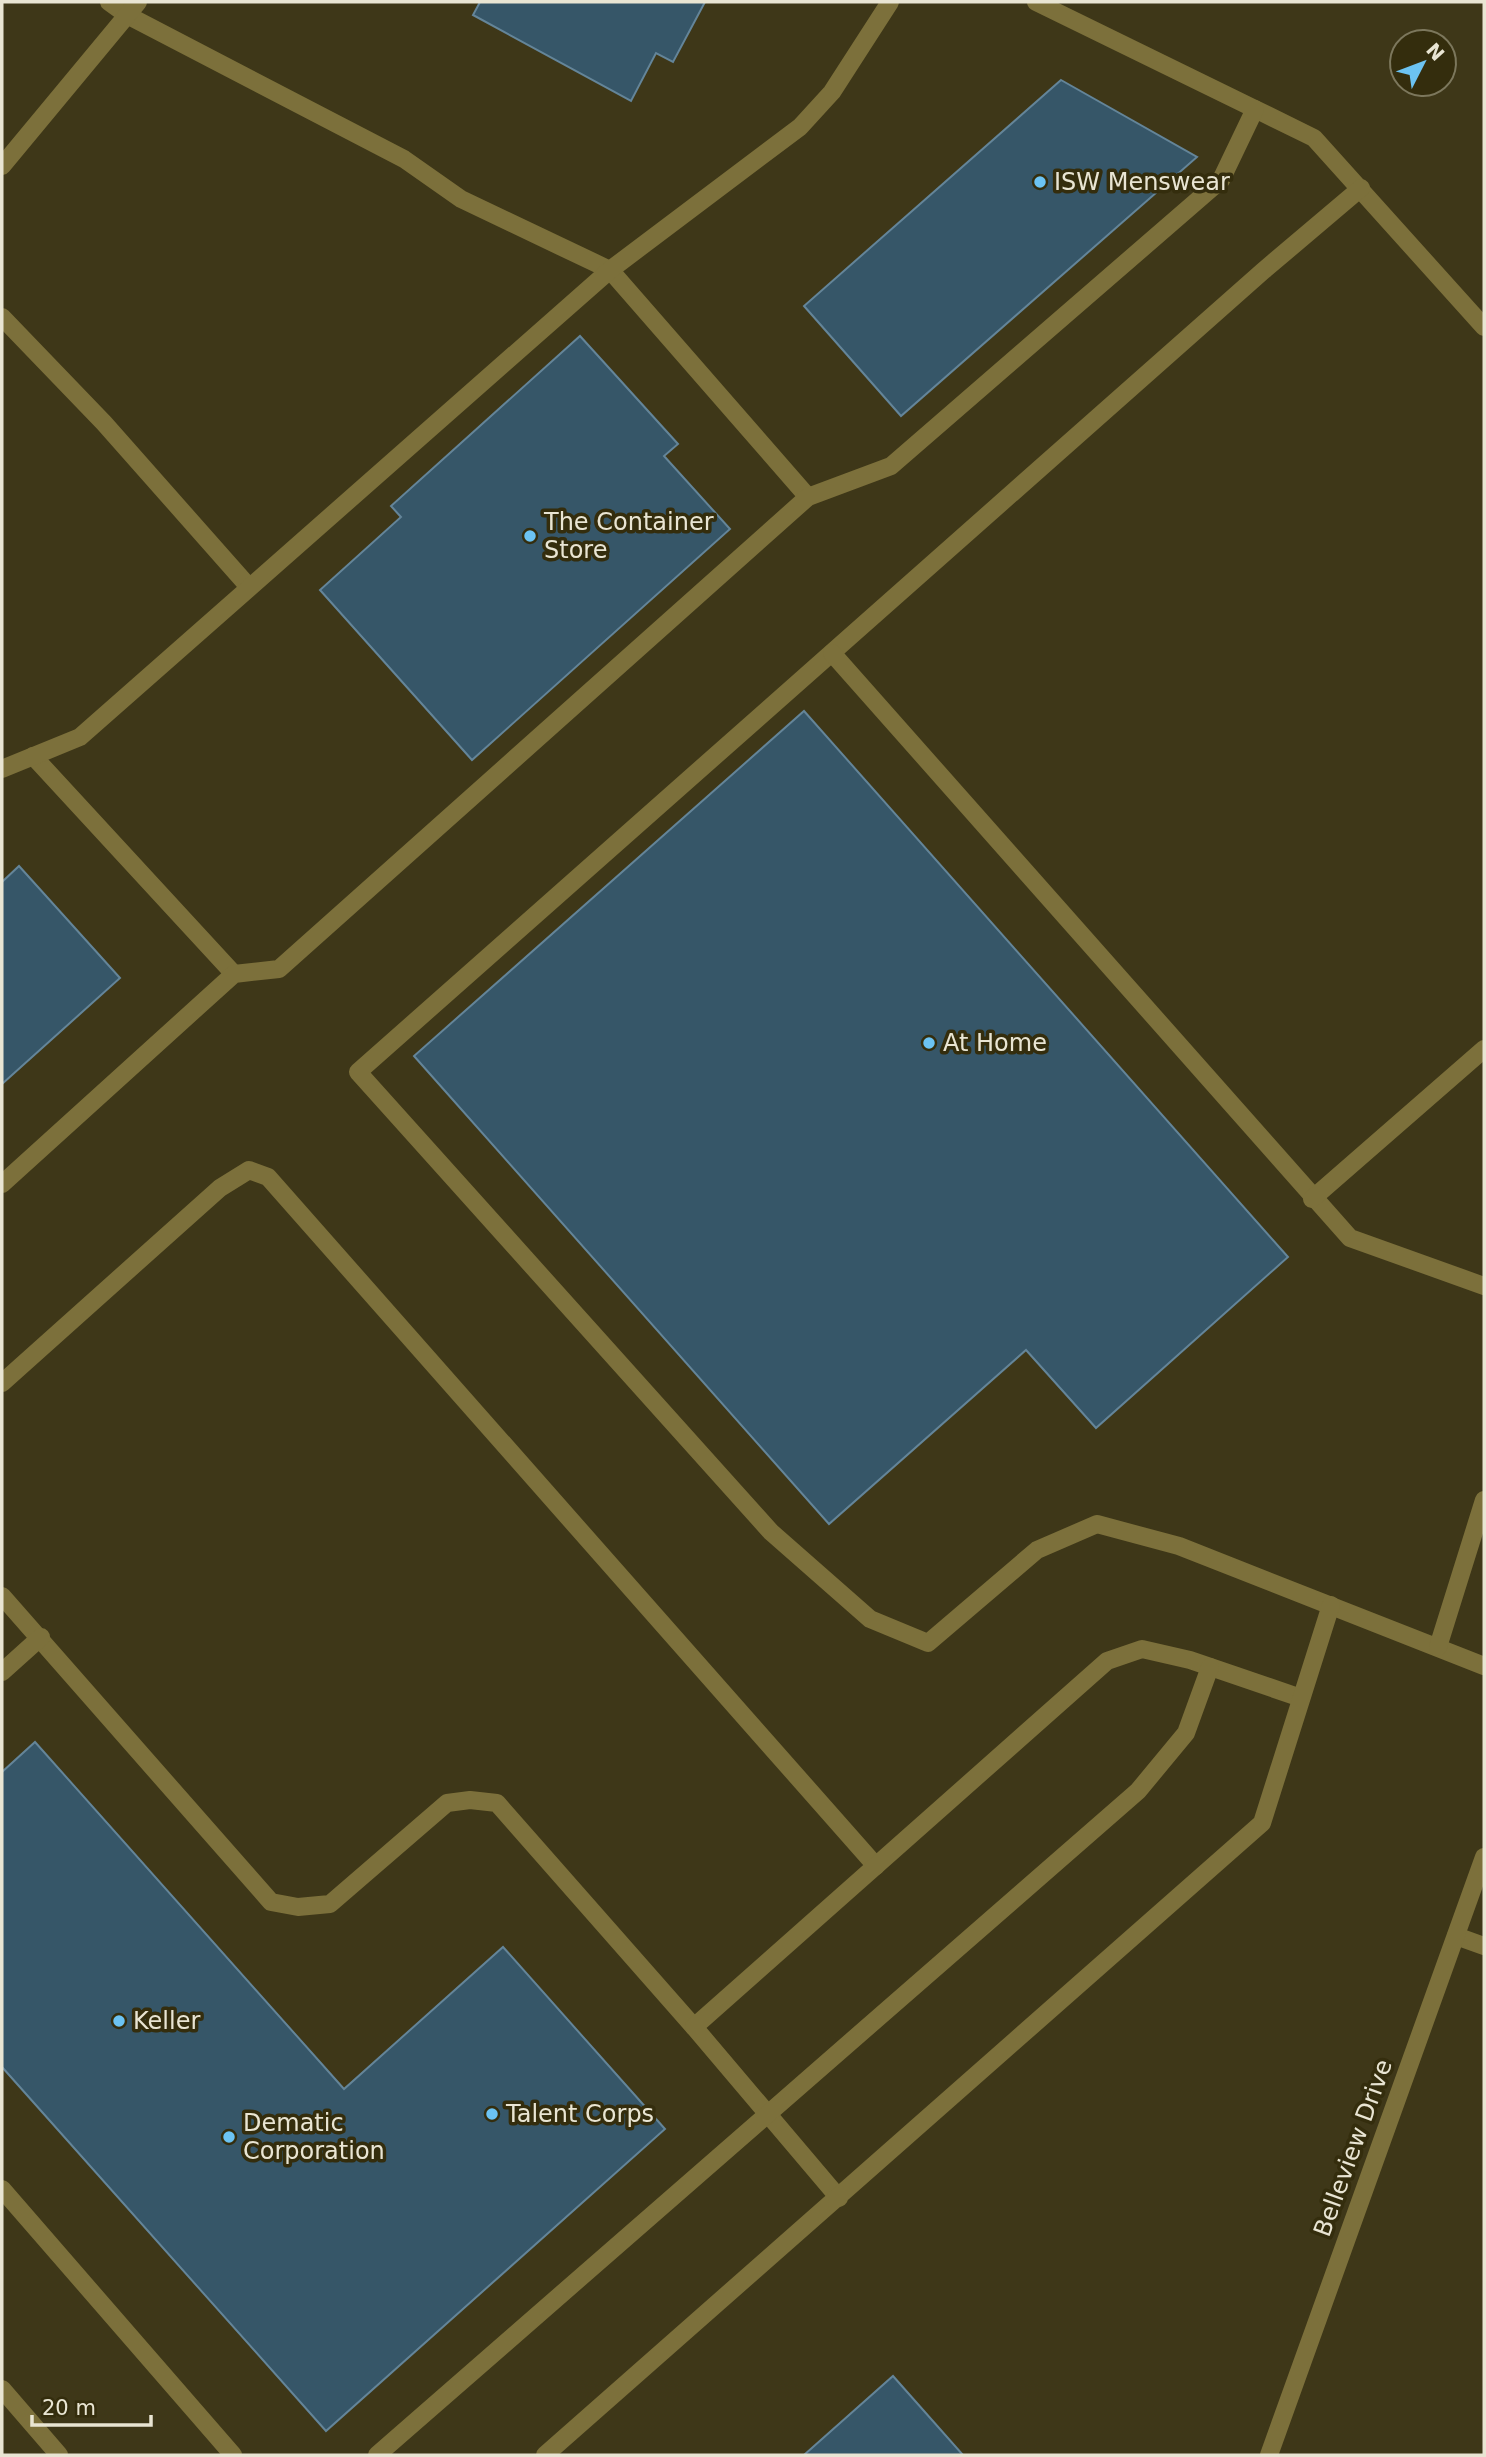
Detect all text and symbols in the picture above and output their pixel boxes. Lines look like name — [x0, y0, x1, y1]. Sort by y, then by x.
north arrow — [1388, 28, 1458, 98]
text: N — [1422, 38, 1449, 65]
place label: ISW Menswear — [1054, 168, 1230, 196]
marker: ISW Menswear — [1032, 174, 1048, 190]
place label: The Container Store — [543, 508, 714, 564]
marker: The Container Store — [522, 528, 538, 544]
place label: At Home — [943, 1029, 1047, 1057]
marker: At Home — [921, 1035, 937, 1051]
place label: Keller — [133, 2007, 200, 2035]
marker: Keller — [111, 2013, 127, 2029]
street label: Belleview Drive — [1308, 2056, 1398, 2240]
place label: Talent Corps — [505, 2100, 654, 2128]
marker: Talent Corps — [484, 2106, 500, 2122]
place label: Dematic Corporation — [243, 2109, 385, 2165]
marker: Dematic Corporation — [221, 2129, 237, 2145]
scale bar — [32, 2384, 150, 2428]
text: 20 m — [42, 2396, 96, 2420]

